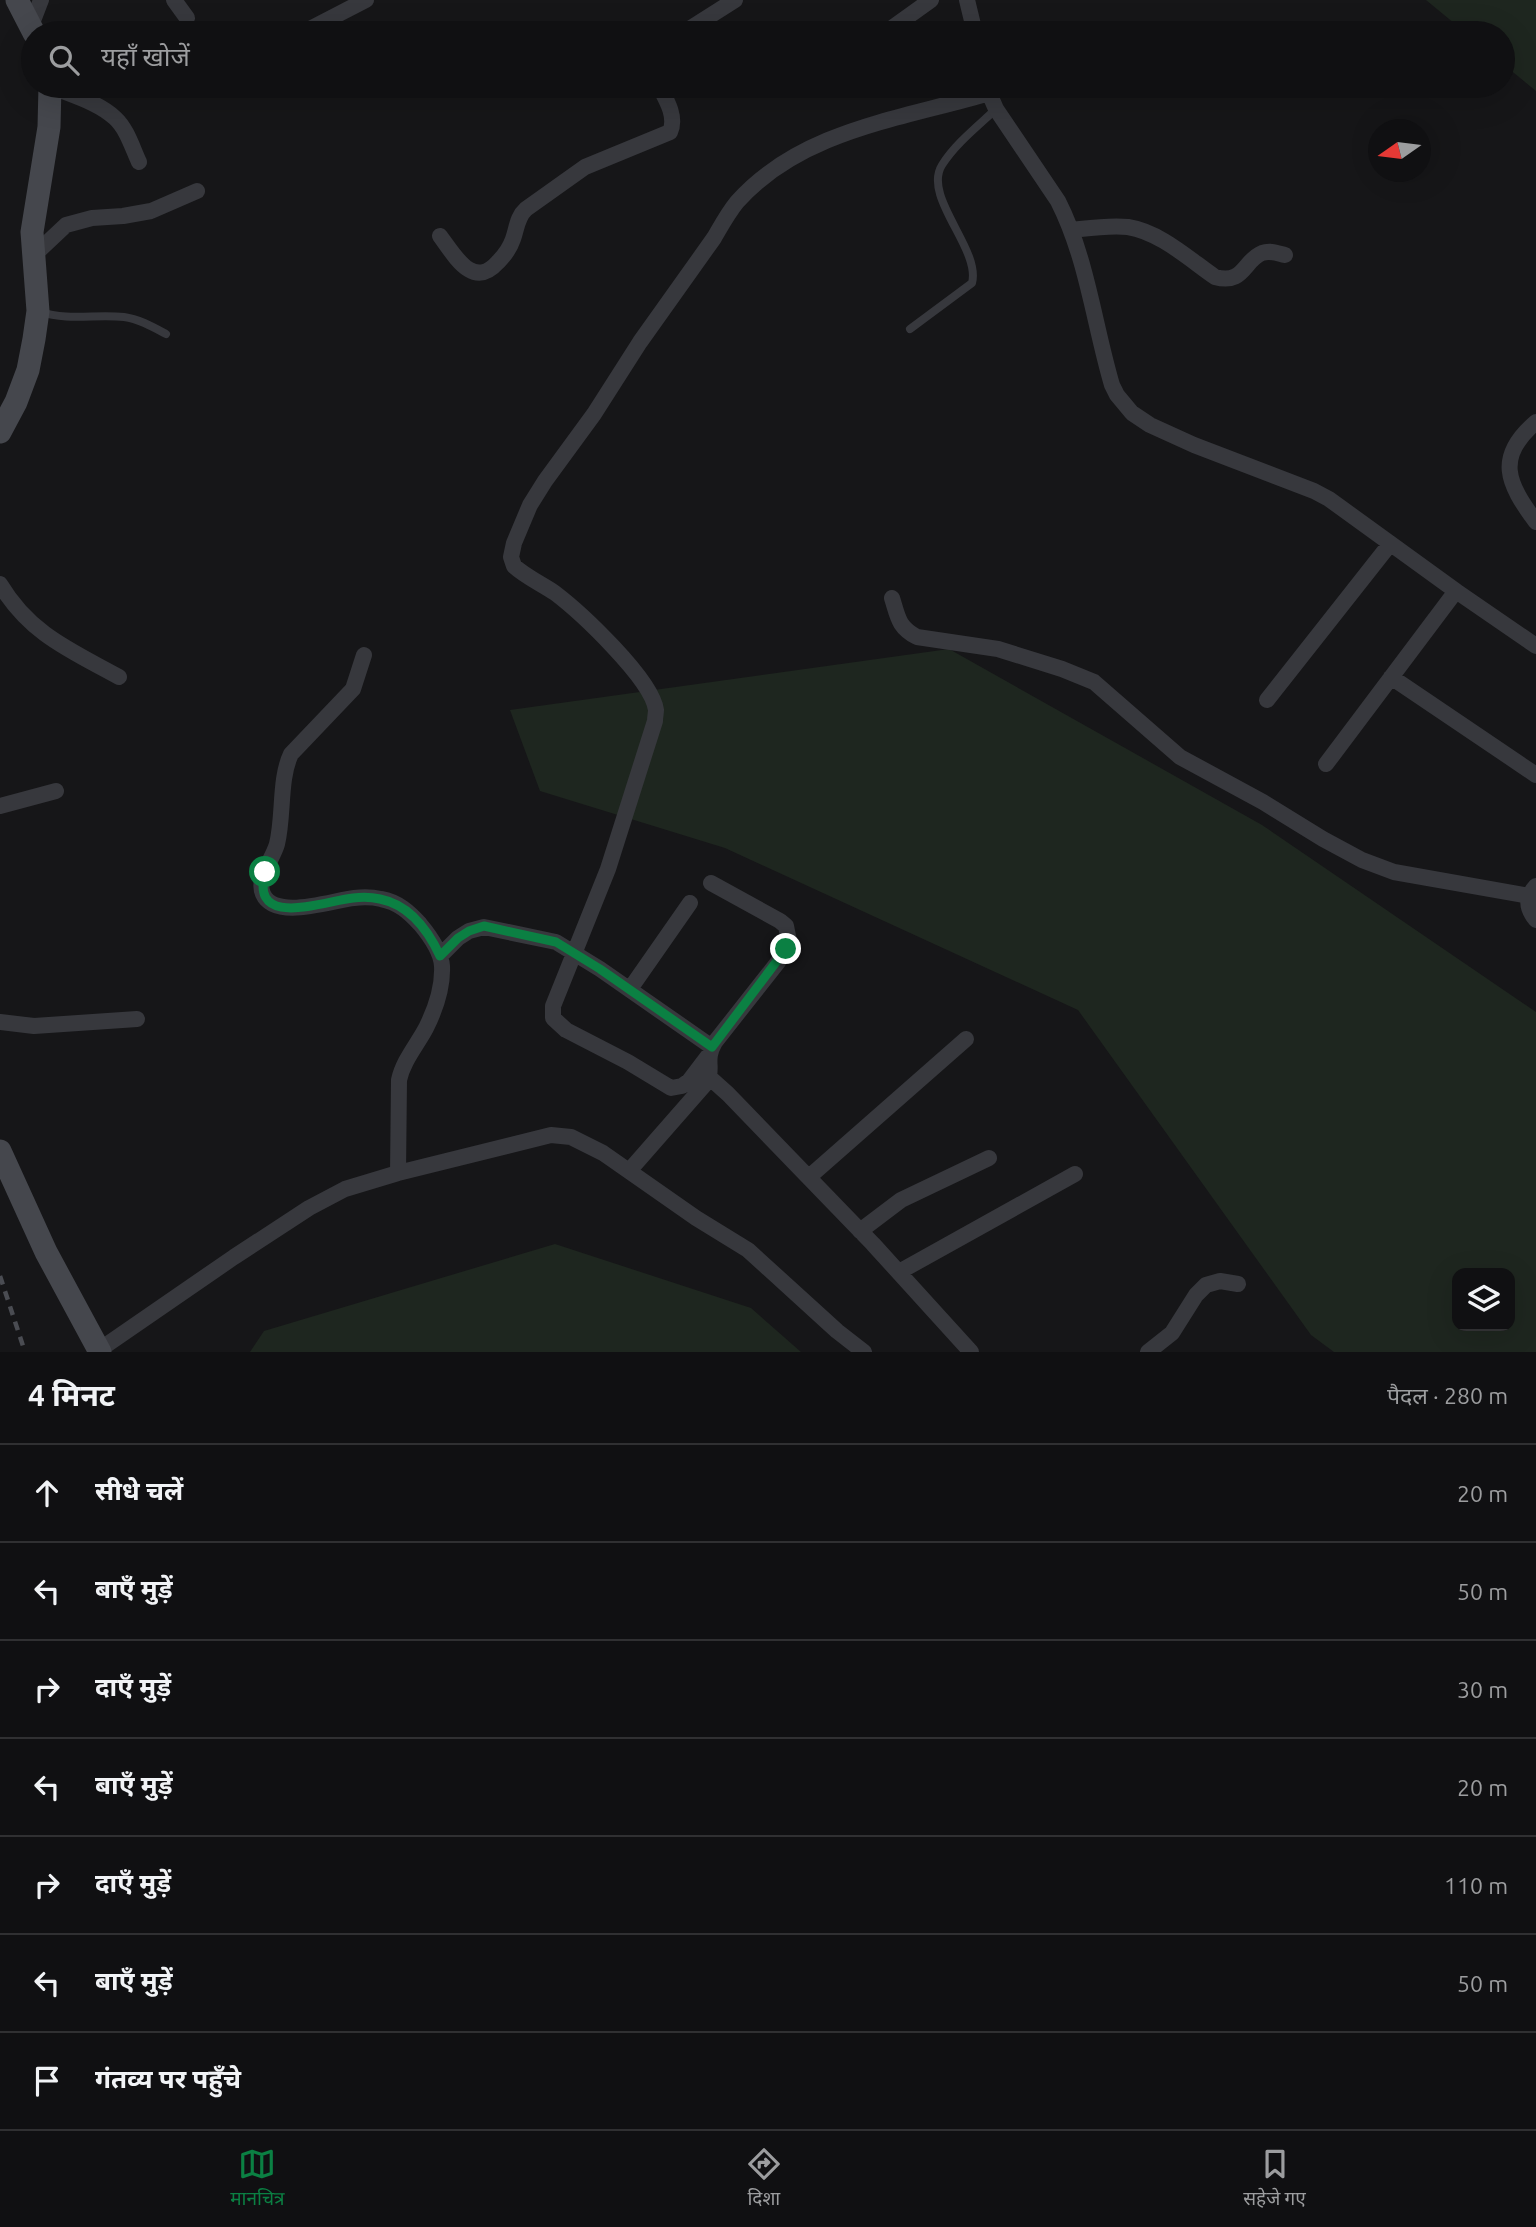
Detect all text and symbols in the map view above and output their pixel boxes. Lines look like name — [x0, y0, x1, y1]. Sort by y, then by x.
search box — [21, 21, 1515, 98]
icon: search — [45, 41, 83, 79]
text: यहाँ खोजें — [101, 42, 190, 71]
north arrow — [1368, 119, 1431, 182]
route start — [249, 856, 280, 887]
route end — [770, 933, 801, 964]
map controls — [1452, 1268, 1515, 1331]
button: layers — [1452, 1268, 1515, 1331]
text: 4 मिनट — [28, 1378, 115, 1412]
text: पैदल · 280 m — [1387, 1383, 1508, 1408]
icon: ahead — [28, 1474, 66, 1512]
text: सीधे चलें — [95, 1476, 183, 1505]
text: 20 m — [1457, 1481, 1508, 1506]
icon: left — [28, 1572, 66, 1610]
text: बाएँ मुड़ें — [95, 1574, 172, 1603]
text: 50 m — [1457, 1579, 1508, 1604]
icon: right — [28, 1670, 66, 1708]
text: दाएँ मुड़ें — [95, 1672, 171, 1701]
text: 30 m — [1457, 1677, 1508, 1702]
icon: left — [28, 1768, 66, 1806]
text: बाएँ मुड़ें — [95, 1770, 172, 1799]
text: 20 m — [1457, 1775, 1508, 1800]
icon: right — [28, 1866, 66, 1904]
text: दाएँ मुड़ें — [95, 1868, 171, 1897]
text: 110 m — [1444, 1873, 1508, 1898]
icon: left — [28, 1964, 66, 2002]
text: बाएँ मुड़ें — [95, 1966, 172, 1995]
text: 50 m — [1457, 1971, 1508, 1996]
icon: arrive — [28, 2062, 66, 2100]
text: गंतव्य पर पहुँचे — [95, 2064, 241, 2093]
tab: मानचित्र — [230, 2145, 284, 2213]
tab: दिशा — [745, 2145, 783, 2213]
tab: सहेजे गए — [1243, 2145, 1306, 2213]

